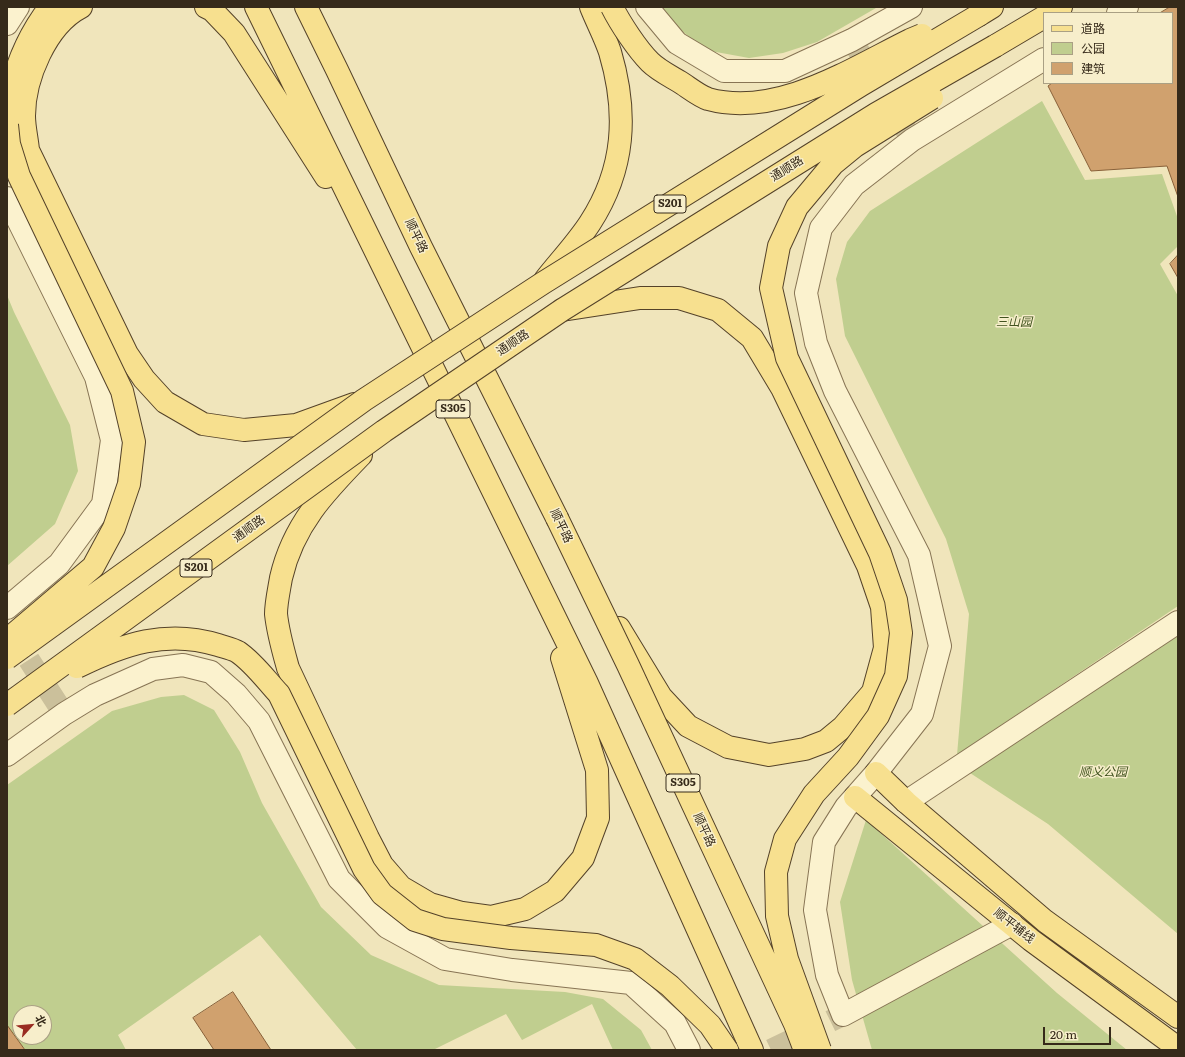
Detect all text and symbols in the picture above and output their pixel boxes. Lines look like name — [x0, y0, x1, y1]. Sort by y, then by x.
legend — [1043, 12, 1173, 84]
text: 道路 — [1081, 19, 1105, 37]
text: 公园 — [1081, 39, 1105, 57]
text: 建筑 — [1081, 59, 1105, 77]
street label: 通顺路 — [768, 153, 806, 185]
road number: S201 — [654, 195, 686, 213]
street label: 顺平路 — [402, 217, 430, 255]
park label: 三山园 — [996, 315, 1032, 329]
street label: 通顺路 — [494, 327, 532, 359]
road number: S305 — [436, 400, 470, 418]
street label: 顺平路 — [547, 507, 575, 545]
street label: 通顺路 — [230, 513, 268, 545]
road number: S201 — [180, 559, 212, 577]
park label: 顺义公园 — [1079, 765, 1127, 779]
road number: S305 — [666, 774, 700, 792]
street label: 顺平路 — [690, 811, 718, 849]
street label: 顺平辅线 — [991, 906, 1037, 946]
north arrow — [12, 1005, 52, 1045]
text: 北 — [32, 1011, 51, 1029]
scale bar — [1045, 1019, 1113, 1045]
text: 20 m — [1050, 1025, 1077, 1043]

